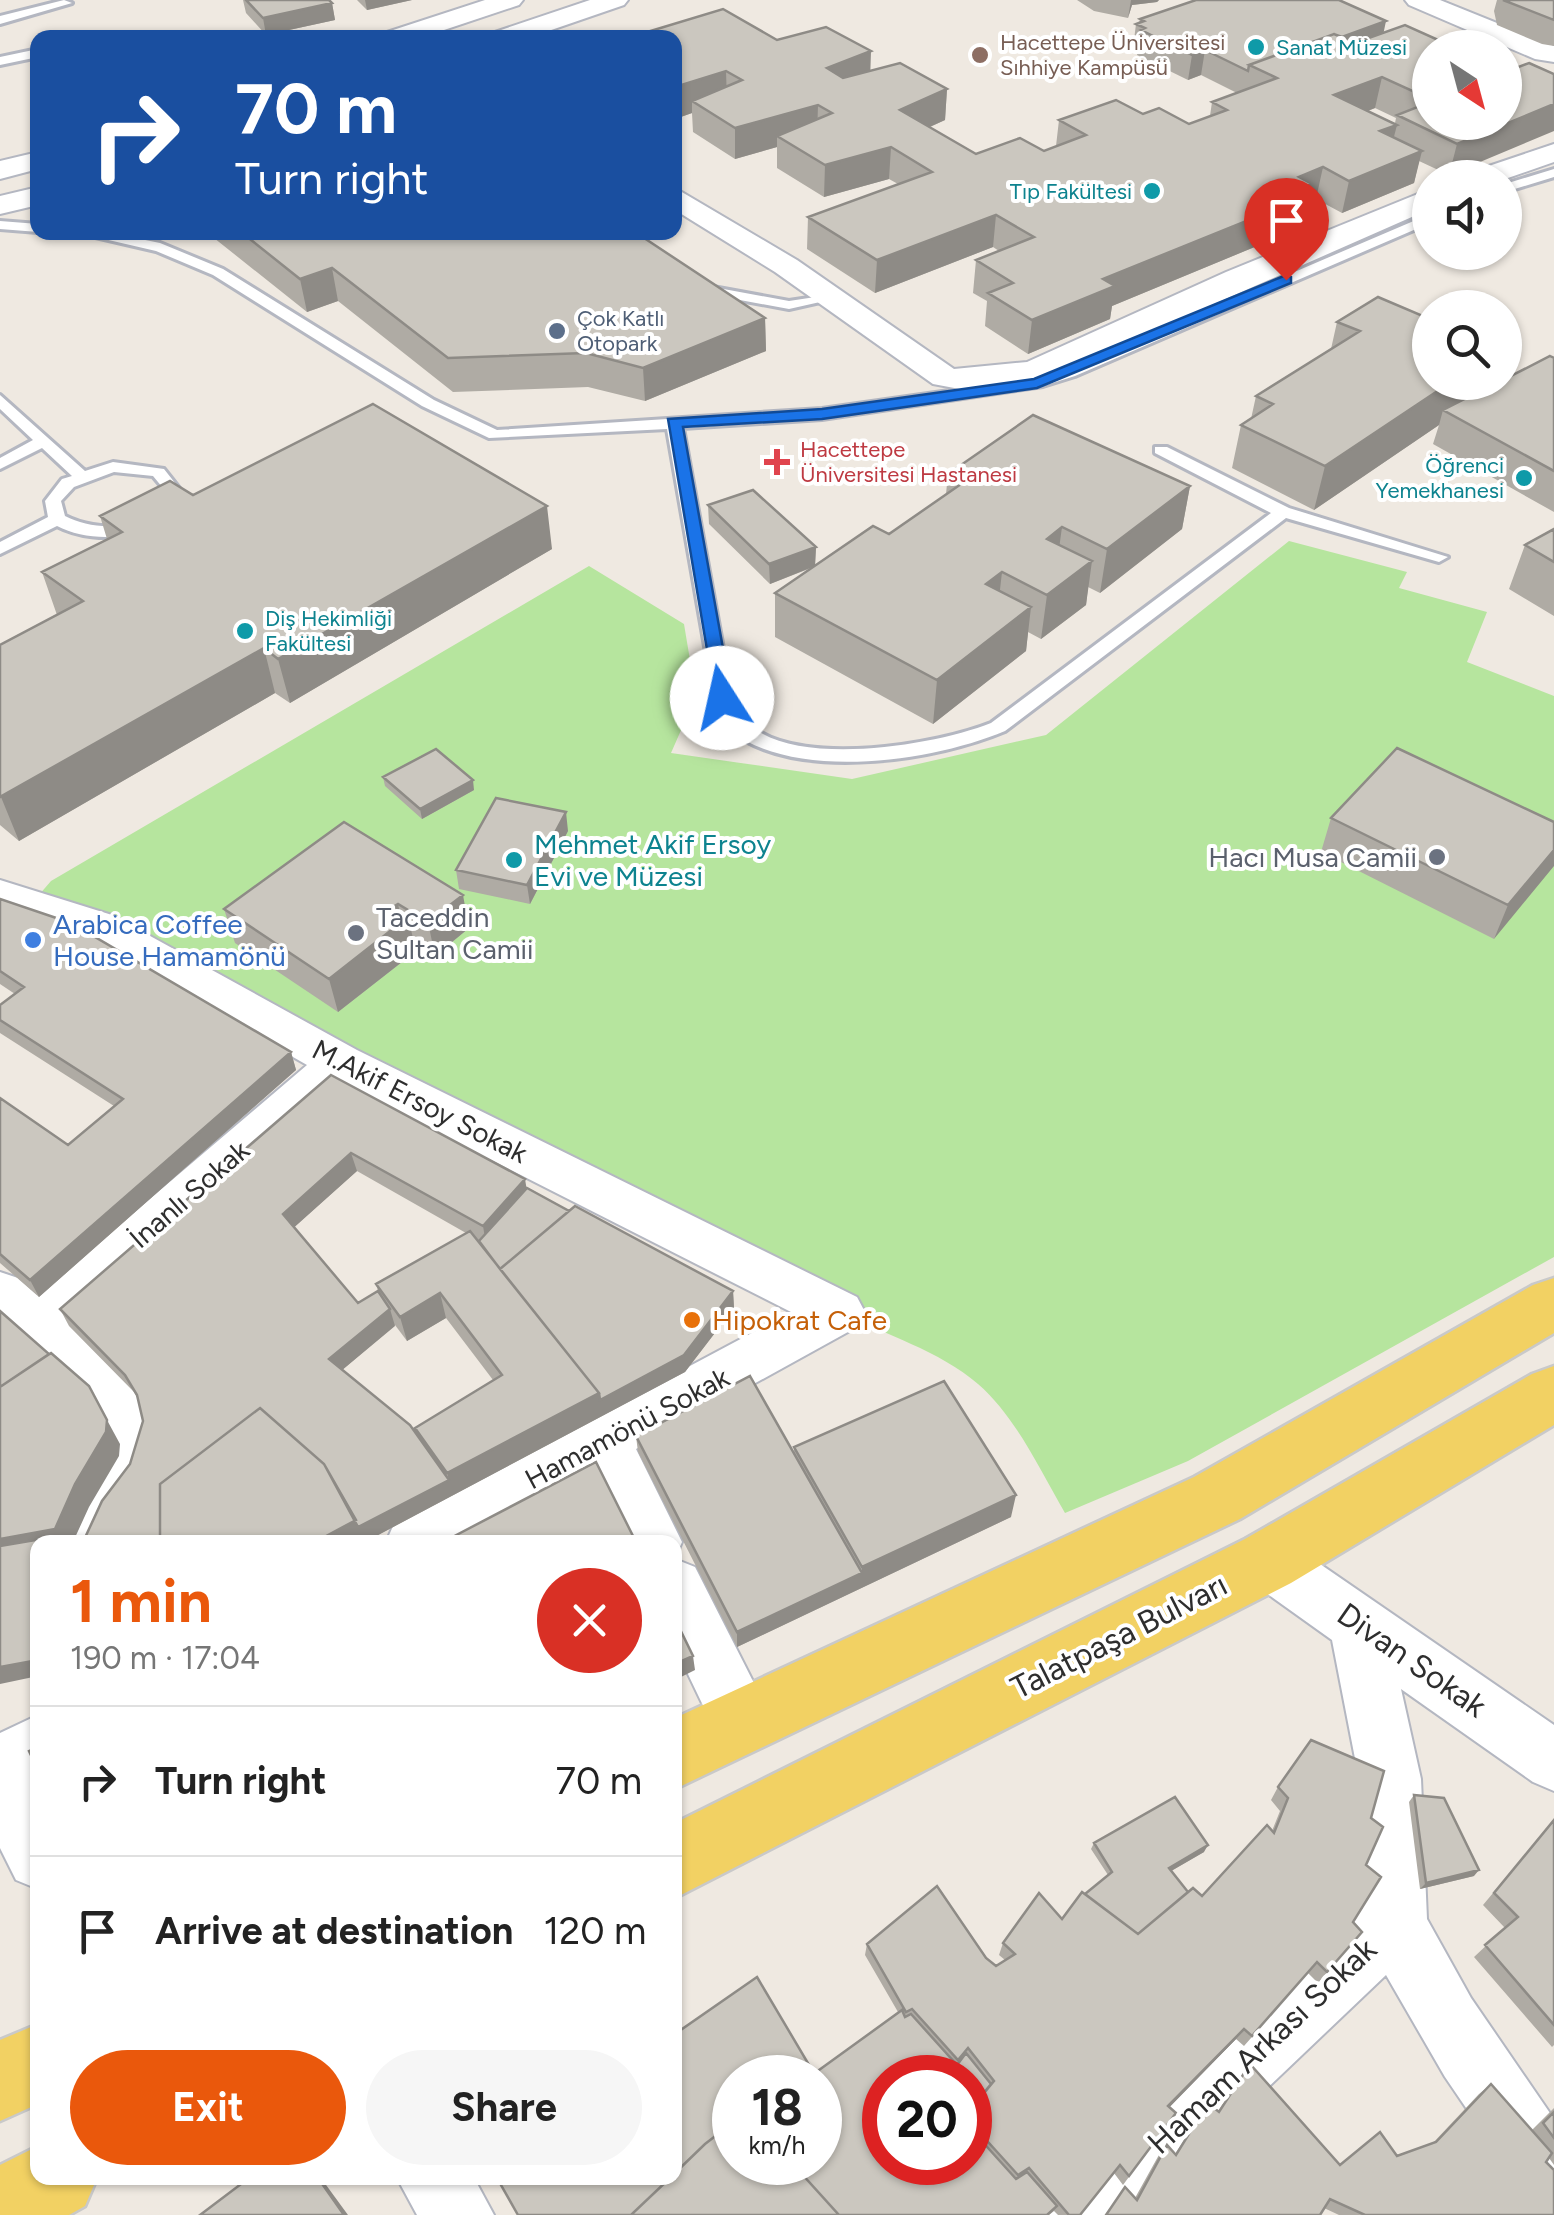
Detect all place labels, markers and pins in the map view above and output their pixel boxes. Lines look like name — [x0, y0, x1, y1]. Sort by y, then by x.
place label: Hacettepe Üniversitesi Sıhhiye Kampüsü — [1000, 29, 1225, 81]
place label: Sanat Müzesi — [1276, 34, 1407, 61]
marker: Sanat Müzesi — [1245, 36, 1267, 58]
marker: Hacettepe Üniversitesi Sıhhiye Kampüsü — [969, 44, 991, 66]
place label: Tıp Fakültesi — [1010, 178, 1132, 205]
pin — [1244, 178, 1329, 281]
marker: Tıp Fakültesi — [1141, 180, 1163, 202]
place label: Çok Katlı Otopark — [577, 305, 664, 357]
marker: Çok Katlı Otopark — [546, 320, 568, 342]
place label: Hacettepe Üniversitesi Hastanesi — [800, 436, 1017, 488]
marker: Hacettepe Üniversitesi Hastanesi — [764, 449, 790, 475]
place label: Öğrenci Yemekhanesi — [1375, 452, 1504, 504]
marker: Öğrenci Yemekhanesi — [1513, 467, 1535, 489]
place label: Diş Hekimliği Fakültesi — [265, 605, 392, 657]
marker: Diş Hekimliği Fakültesi — [234, 620, 256, 642]
place label: Mehmet Akif Ersoy Evi ve Müzesi — [534, 827, 771, 893]
place label: Hacı Musa Camii — [1208, 840, 1417, 874]
marker: Hacı Musa Camii — [1426, 846, 1448, 868]
marker: Mehmet Akif Ersoy Evi ve Müzesi — [503, 849, 525, 871]
place label: Taceddin Sultan Camii — [376, 900, 534, 966]
place label: Arabica Coffee House Hamamönü — [53, 907, 286, 973]
marker: Taceddin Sultan Camii — [345, 922, 367, 944]
marker: Arabica Coffee House Hamamönü — [22, 929, 44, 951]
place label: Hipokrat Cafe — [712, 1303, 887, 1337]
marker: Hipokrat Cafe — [681, 1309, 703, 1331]

